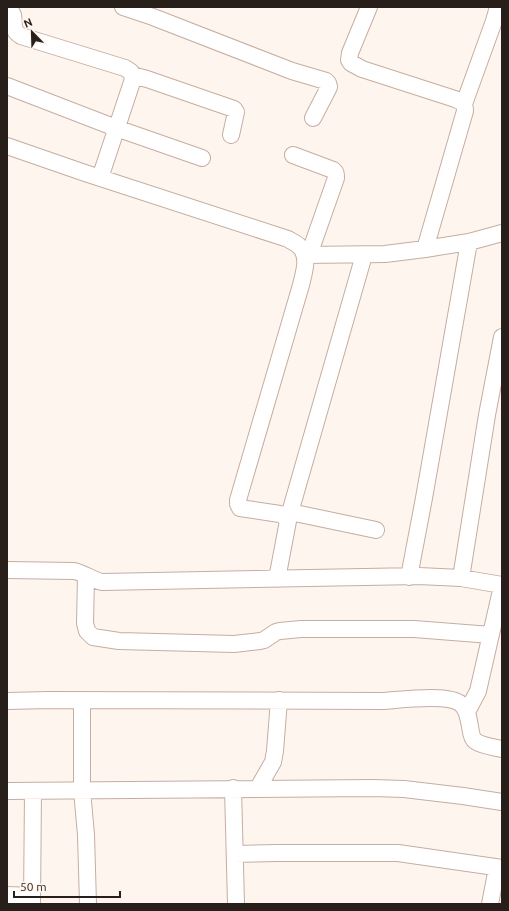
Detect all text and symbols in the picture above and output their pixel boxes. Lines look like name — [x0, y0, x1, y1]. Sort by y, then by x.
north arrow — [12, 12, 52, 52]
text: N — [22, 16, 34, 30]
scale bar — [14, 873, 120, 899]
text: 50 m — [20, 880, 47, 893]

